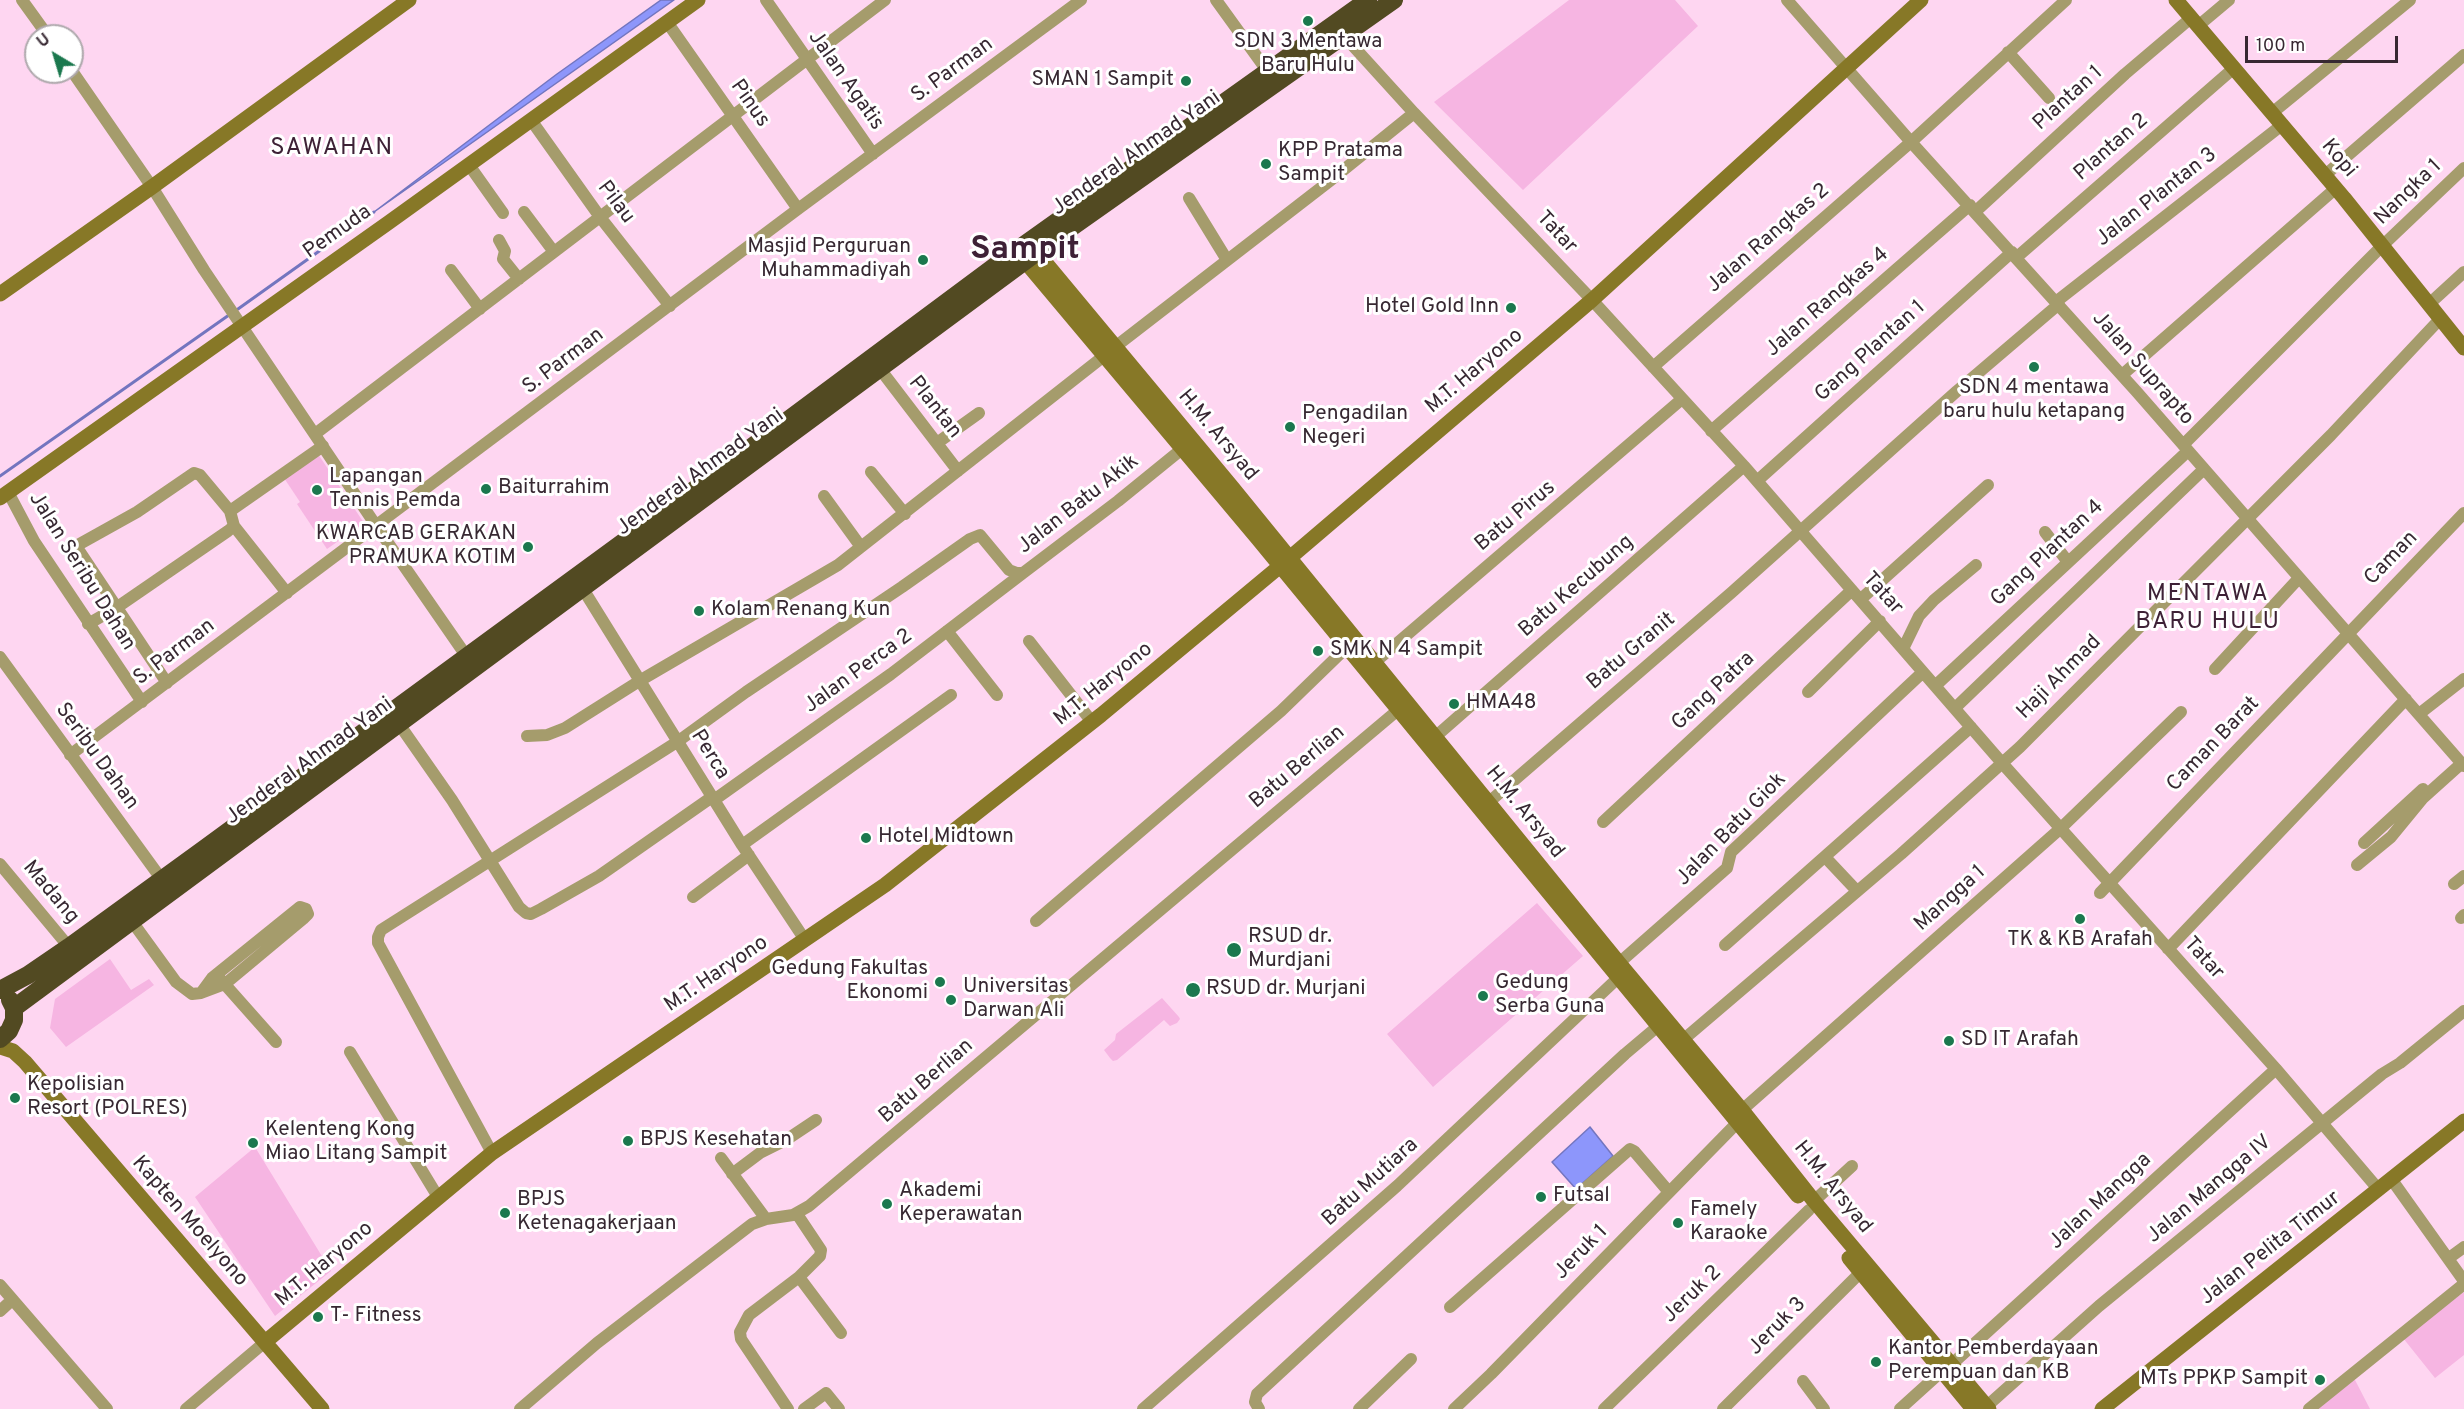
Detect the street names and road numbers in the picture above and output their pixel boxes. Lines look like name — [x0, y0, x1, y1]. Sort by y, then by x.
street label: Jalan Agatis — [802, 26, 888, 136]
street label: S. Parman — [907, 33, 999, 109]
street label: Plantan 1 — [2029, 61, 2109, 137]
street label: Pinus — [724, 75, 774, 133]
street label: Jenderal Ahmad Yani — [1048, 86, 1226, 222]
street label: Plantan 2 — [2070, 109, 2154, 187]
street label: Kopi — [2315, 135, 2361, 183]
street label: Jalan Plantan 3 — [2092, 143, 2222, 253]
street label: Nangka 1 — [2370, 155, 2448, 231]
street label: Pilau — [591, 177, 639, 229]
street label: Jalan Rangkas 2 — [1702, 179, 1836, 299]
street label: Pemuda — [299, 201, 377, 265]
street label: Tatar — [1530, 207, 1582, 259]
street label: Jalan Rangkas 4 — [1761, 243, 1895, 363]
street label: Gang Plantan 1 — [1811, 296, 1931, 408]
street label: Jalan Suprapto — [2086, 307, 2198, 431]
street label: S. Parman — [518, 323, 610, 401]
street label: M.T. Haryono — [1421, 324, 1529, 420]
street label: Plantan — [902, 372, 966, 444]
street label: H.M. Arsyad — [1172, 385, 1262, 487]
street label: Jenderal Ahmad Yani — [613, 404, 789, 542]
street label: Jalan Batu Akik — [1013, 450, 1145, 560]
street label: Batu Pirus — [1471, 476, 1561, 558]
street label: Jalan Seribu Dahan — [22, 488, 140, 656]
street label: Gang Plantan 4 — [1986, 495, 2110, 613]
street label: Caman — [2360, 527, 2424, 591]
street label: Batu Kecubung — [1514, 530, 1640, 644]
street label: Tatar — [1856, 567, 1908, 621]
street label: Batu Granit — [1583, 608, 1681, 696]
street label: S. Parman — [129, 614, 221, 692]
street label: Jalan Perca 2 — [800, 624, 918, 720]
street label: Haji Ahmad — [2013, 631, 2107, 725]
street label: M.T. Haryono — [1050, 638, 1158, 732]
street label: Gang Patra — [1667, 647, 1761, 737]
street label: Caman Barat — [2162, 692, 2266, 798]
street label: Jenderal Ahmad Yani — [222, 693, 398, 831]
street label: Seribu Dahan — [49, 699, 143, 815]
street label: Batu Berlian — [1245, 721, 1351, 815]
street label: Perca — [684, 726, 734, 784]
street label: H.M. Arsyad — [1479, 762, 1569, 864]
street label: Jalan Batu Giok — [1672, 768, 1792, 892]
street label: Madang — [16, 856, 84, 930]
street label: Mangga 1 — [1910, 860, 1992, 938]
street label: M.T. Haryono — [660, 931, 774, 1019]
street label: Tatar — [2177, 932, 2229, 986]
street label: Batu Berlian — [875, 1034, 979, 1130]
street label: Jalan Mangga IV — [2143, 1131, 2277, 1249]
street label: Batu Mutiara — [1318, 1133, 1424, 1233]
street label: H.M. Arsyad — [1787, 1137, 1877, 1239]
street label: Jalan Mangga — [2045, 1148, 2157, 1256]
street label: Kapten Moelyono — [125, 1152, 253, 1292]
street label: Jalan Pelita Timur — [2196, 1187, 2346, 1311]
street label: M.T. Haryono — [271, 1217, 379, 1313]
street label: Jeruk 1 — [1550, 1220, 1614, 1286]
street label: Jeruk 2 — [1658, 1261, 1728, 1329]
street label: Jeruk 3 — [1744, 1293, 1812, 1361]

